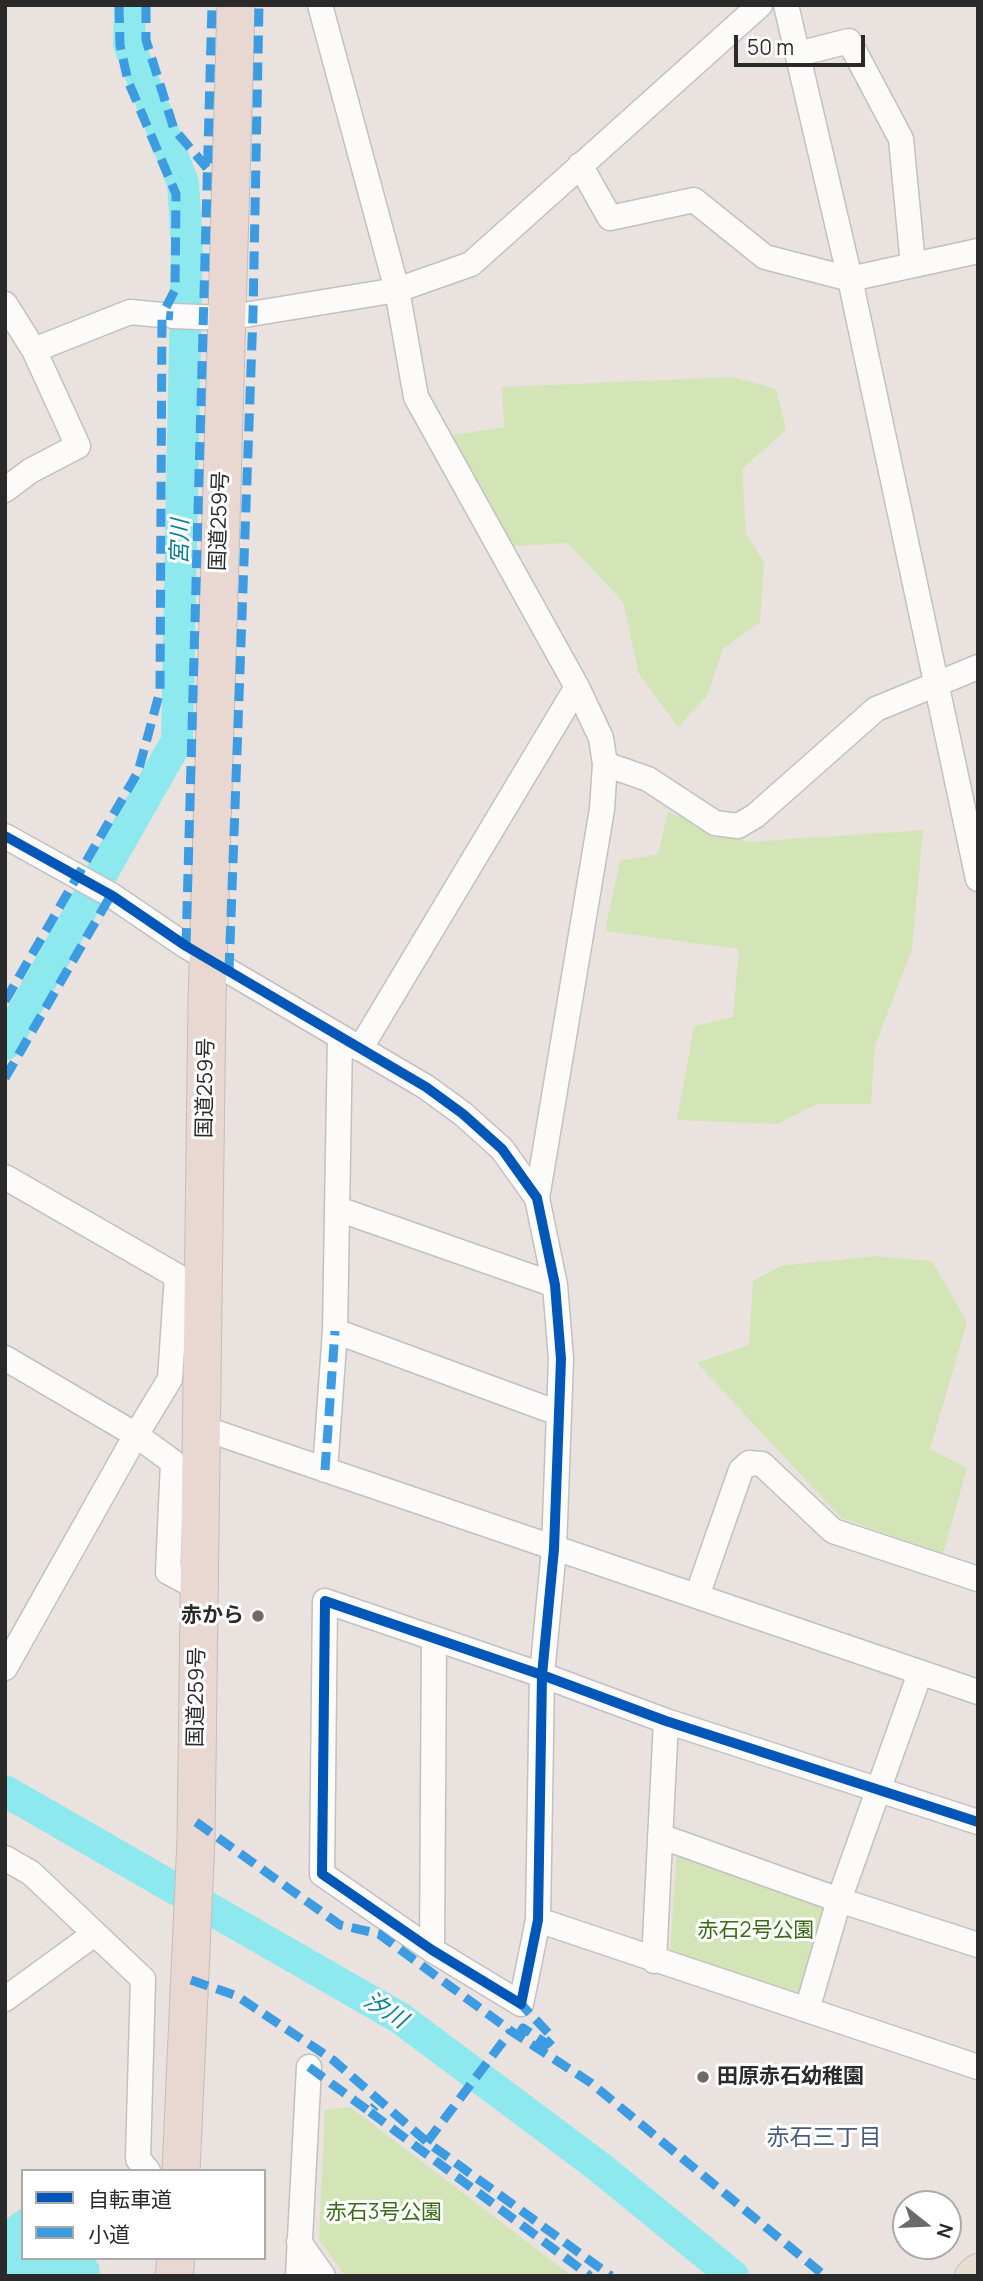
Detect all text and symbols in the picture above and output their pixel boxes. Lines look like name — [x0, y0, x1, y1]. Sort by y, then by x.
scale bar — [738, 21, 869, 65]
text: 50 m — [747, 33, 794, 61]
street label: 国道259号 — [206, 471, 234, 571]
water label: 宮川 — [167, 519, 195, 565]
street label: 国道259号 — [193, 1038, 219, 1138]
place label: 赤から — [181, 1603, 244, 1629]
marker: 赤から — [250, 1608, 266, 1624]
street label: 国道259号 — [184, 1647, 210, 1747]
park label: 赤石2号公園 — [698, 1918, 814, 1944]
water label: 汐川 — [358, 1987, 412, 2035]
place label: 田原赤石幼稚園 — [717, 2064, 864, 2090]
marker: 田原赤石幼稚園 — [695, 2069, 711, 2085]
district label: 赤石三丁目 — [767, 2125, 881, 2153]
legend — [21, 2169, 266, 2260]
text: 自転車道 — [88, 2185, 172, 2213]
north arrow — [892, 2190, 962, 2260]
park label: 赤石3号公園 — [326, 2200, 442, 2226]
text: 小道 — [88, 2220, 130, 2248]
text: N — [931, 2220, 960, 2241]

